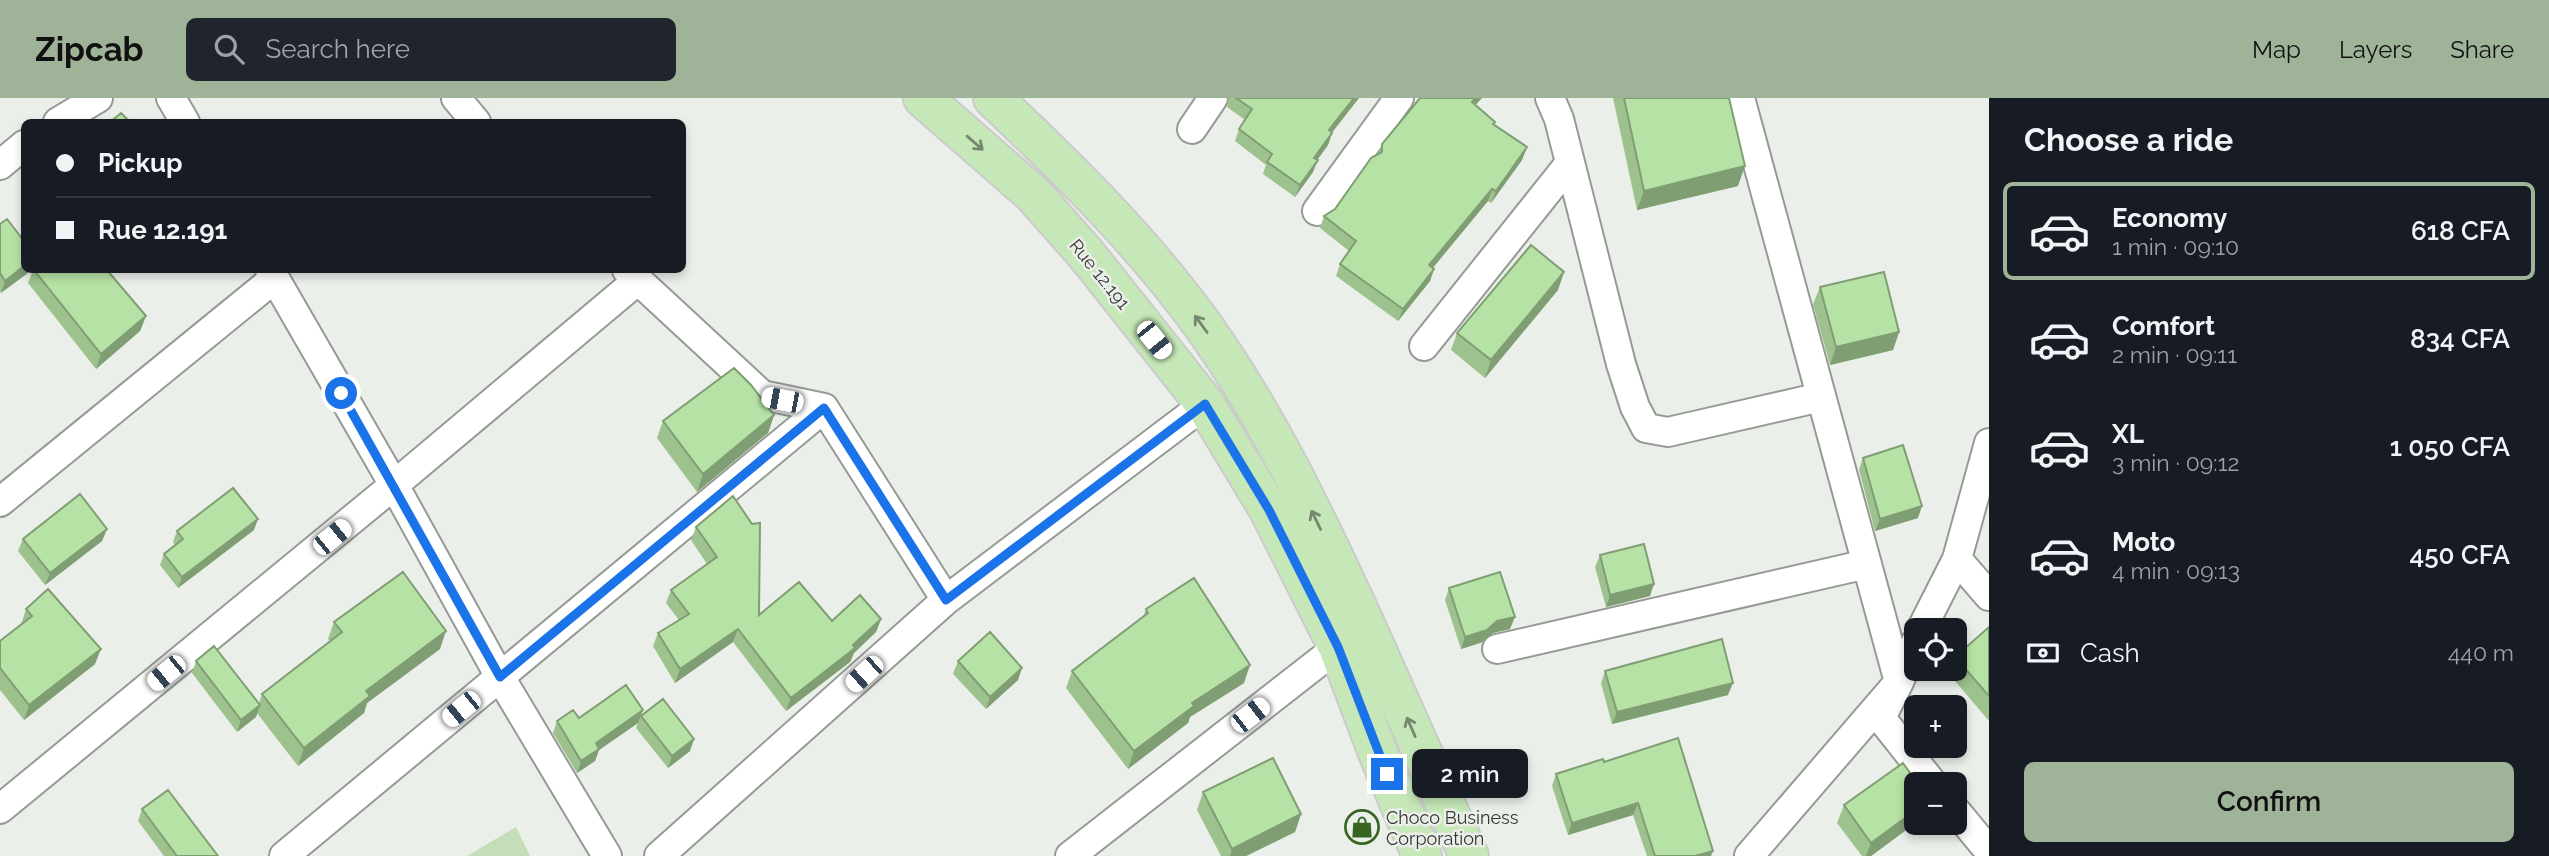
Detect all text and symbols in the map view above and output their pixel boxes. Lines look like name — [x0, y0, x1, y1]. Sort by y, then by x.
search box — [186, 18, 676, 81]
text: Zipcab — [35, 30, 144, 69]
icon: search — [210, 30, 248, 68]
text: Search here — [266, 34, 410, 64]
text: Map — [2252, 35, 2301, 64]
text: Layers — [2339, 35, 2412, 64]
text: Share — [2450, 35, 2514, 64]
text: Choose a ride — [2024, 121, 2233, 158]
one-way arrow — [966, 134, 983, 151]
text: Pickup — [98, 148, 183, 178]
icon: car — [2028, 200, 2091, 263]
text: Economy — [2112, 203, 2227, 233]
text: Rue 12.191 — [98, 215, 227, 245]
text: 618 CFA — [2411, 216, 2510, 246]
text: 1 min · 09:10 — [2112, 233, 2239, 260]
street label: Rue 12.191 — [1065, 235, 1135, 313]
icon: car — [2028, 308, 2091, 371]
text: Comfort — [2112, 311, 2215, 341]
one-way arrow — [1194, 315, 1208, 334]
car — [1133, 317, 1176, 363]
text: 834 CFA — [2410, 324, 2510, 354]
text: 2 min · 09:11 — [2112, 341, 2237, 368]
route start — [325, 377, 357, 409]
car — [760, 386, 805, 414]
icon: car — [2028, 416, 2091, 479]
text: XL — [2112, 419, 2144, 449]
text: 1 050 CFA — [2390, 432, 2510, 462]
text: 3 min · 09:12 — [2112, 449, 2240, 476]
one-way arrow — [1309, 510, 1323, 531]
car — [310, 516, 355, 558]
icon: car — [2028, 524, 2091, 587]
text: Moto — [2112, 527, 2175, 557]
text: 450 CFA — [2410, 540, 2510, 570]
text: 4 min · 09:13 — [2112, 557, 2240, 584]
map controls — [1904, 618, 1967, 835]
button: locate — [1904, 618, 1967, 681]
icon: cash — [2024, 634, 2062, 672]
text: Cash — [2080, 638, 2140, 668]
text: 440 m — [2448, 639, 2514, 666]
car — [144, 652, 189, 694]
car — [842, 652, 887, 696]
car — [439, 688, 484, 730]
car — [1227, 694, 1274, 736]
button: + — [1904, 695, 1967, 758]
one-way arrow — [1404, 717, 1417, 738]
callout: 2 min — [1412, 750, 1527, 798]
route end — [1371, 758, 1403, 790]
text: 2 min — [1441, 760, 1499, 787]
button: Confirm — [2024, 762, 2514, 842]
button: − — [1904, 772, 1967, 835]
place label: Choco Business Corporation — [1386, 807, 1519, 849]
shop icon: Choco Business Corporation — [1343, 808, 1381, 846]

